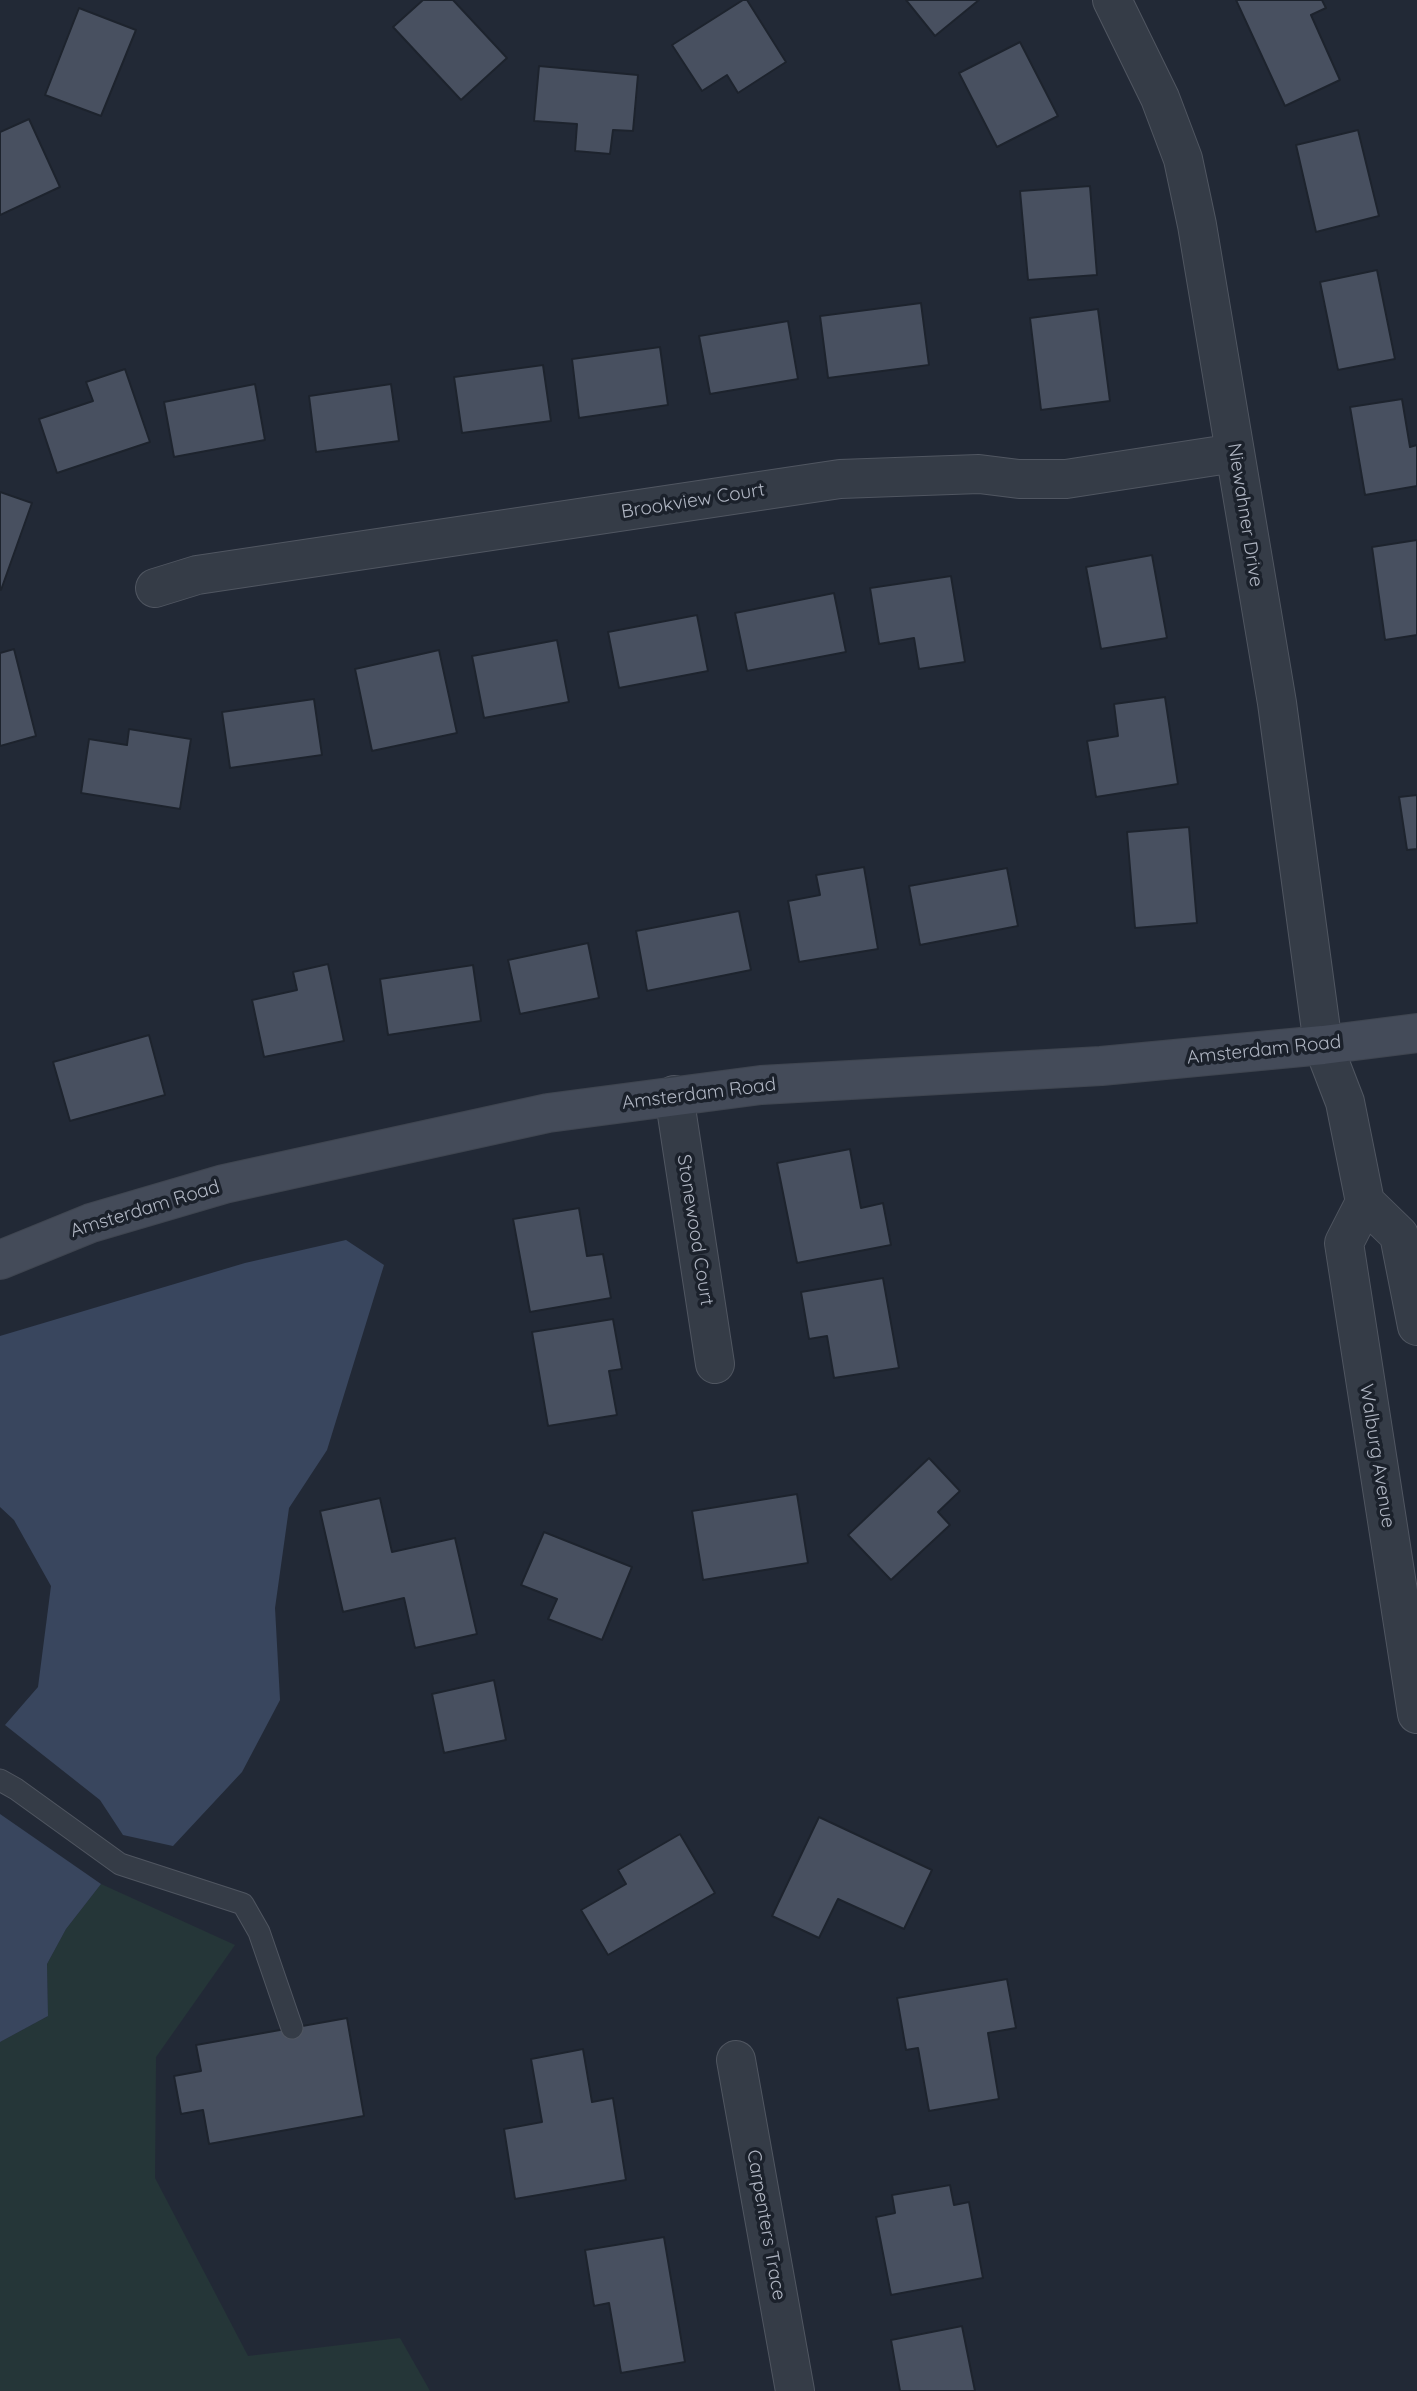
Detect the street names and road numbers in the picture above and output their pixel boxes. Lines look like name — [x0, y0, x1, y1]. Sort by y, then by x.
street label: Niewahner Drive — [1222, 441, 1268, 589]
street label: Brookview Court — [620, 478, 766, 524]
street label: Amsterdam Road — [1186, 1031, 1342, 1069]
street label: Amsterdam Road — [621, 1073, 777, 1115]
street label: Stonewood Court — [672, 1153, 718, 1307]
street label: Amsterdam Road — [67, 1175, 223, 1243]
street label: Walburg Avenue — [1354, 1382, 1400, 1530]
street label: Carpenters Trace — [742, 2148, 790, 2302]

